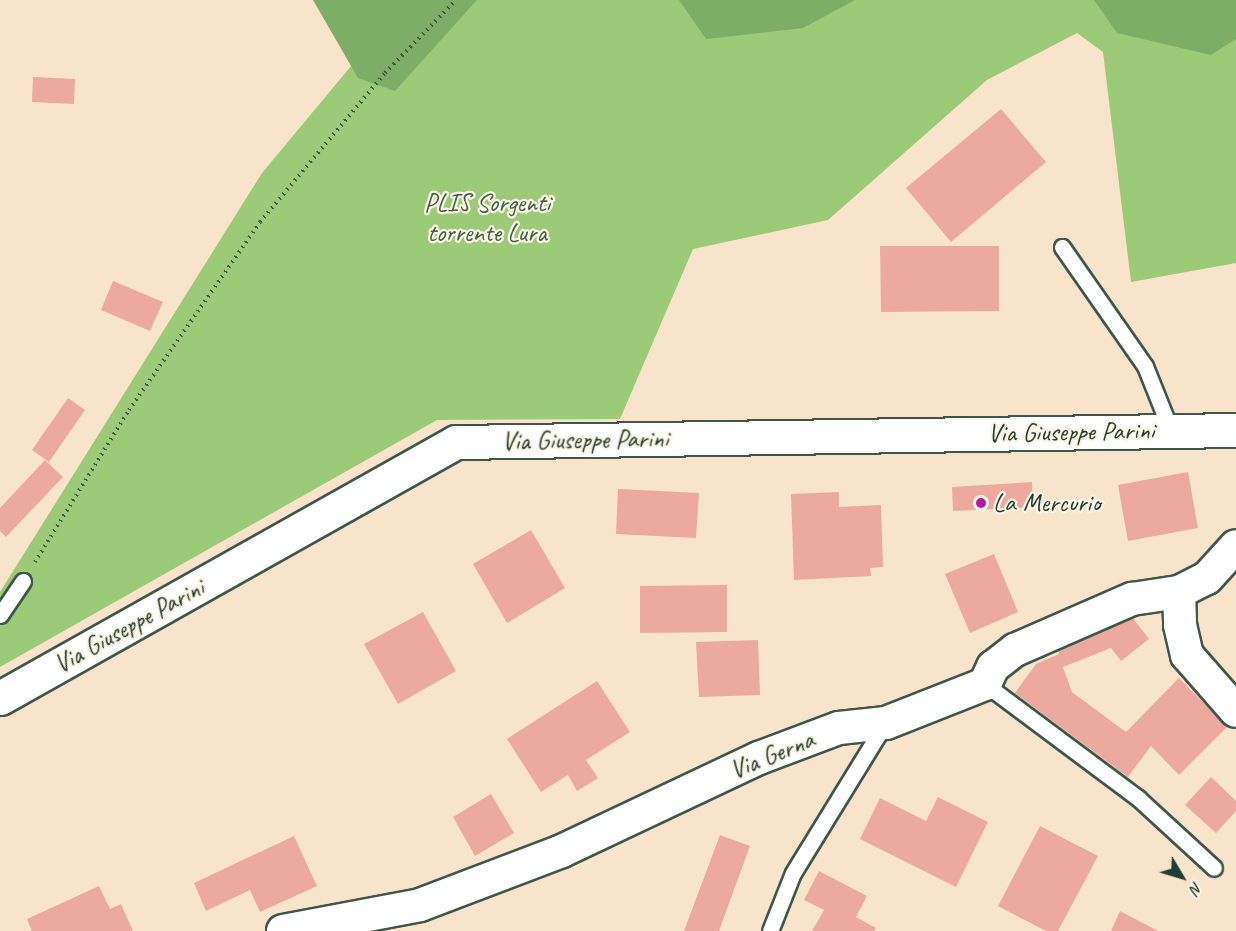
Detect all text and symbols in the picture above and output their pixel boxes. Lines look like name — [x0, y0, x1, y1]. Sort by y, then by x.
park label: PLIS Sorgenti torrente Lura — [424, 187, 550, 249]
street label: Via Giuseppe Parini — [987, 415, 1155, 449]
street label: Via Giuseppe Parini — [501, 423, 669, 457]
place label: La Mercurio — [993, 487, 1100, 519]
marker: La Mercurio — [974, 496, 988, 510]
street label: Via Giuseppe Parini — [49, 572, 209, 680]
street label: Via Gerna — [726, 724, 818, 786]
north arrow — [1152, 847, 1212, 907]
text: N — [1185, 878, 1207, 898]

